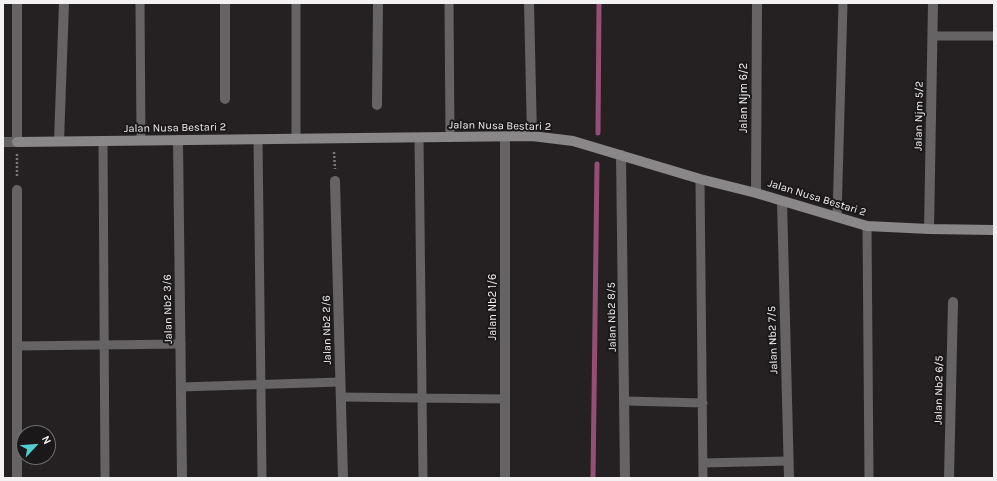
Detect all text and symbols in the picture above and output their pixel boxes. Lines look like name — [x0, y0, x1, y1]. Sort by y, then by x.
street label: Jalan Njm 6/2 — [737, 63, 751, 133]
street label: Jalan Njm 5/2 — [912, 81, 926, 151]
street label: Jalan Nusa Bestari 2 — [449, 119, 551, 133]
street label: Jalan Nusa Bestari 2 — [124, 121, 226, 135]
street label: Jalan Nusa Bestari 2 — [766, 177, 868, 219]
street label: Jalan Nb2 3/6 — [161, 274, 175, 344]
street label: Jalan Nb2 1/6 — [486, 274, 500, 340]
street label: Jalan Nb2 8/5 — [605, 282, 619, 352]
street label: Jalan Nb2 2/6 — [320, 295, 334, 365]
street label: Jalan Nb2 7/5 — [765, 306, 781, 374]
street label: Jalan Nb2 6/5 — [932, 355, 946, 425]
north arrow — [16, 425, 56, 465]
text: N — [39, 434, 54, 446]

